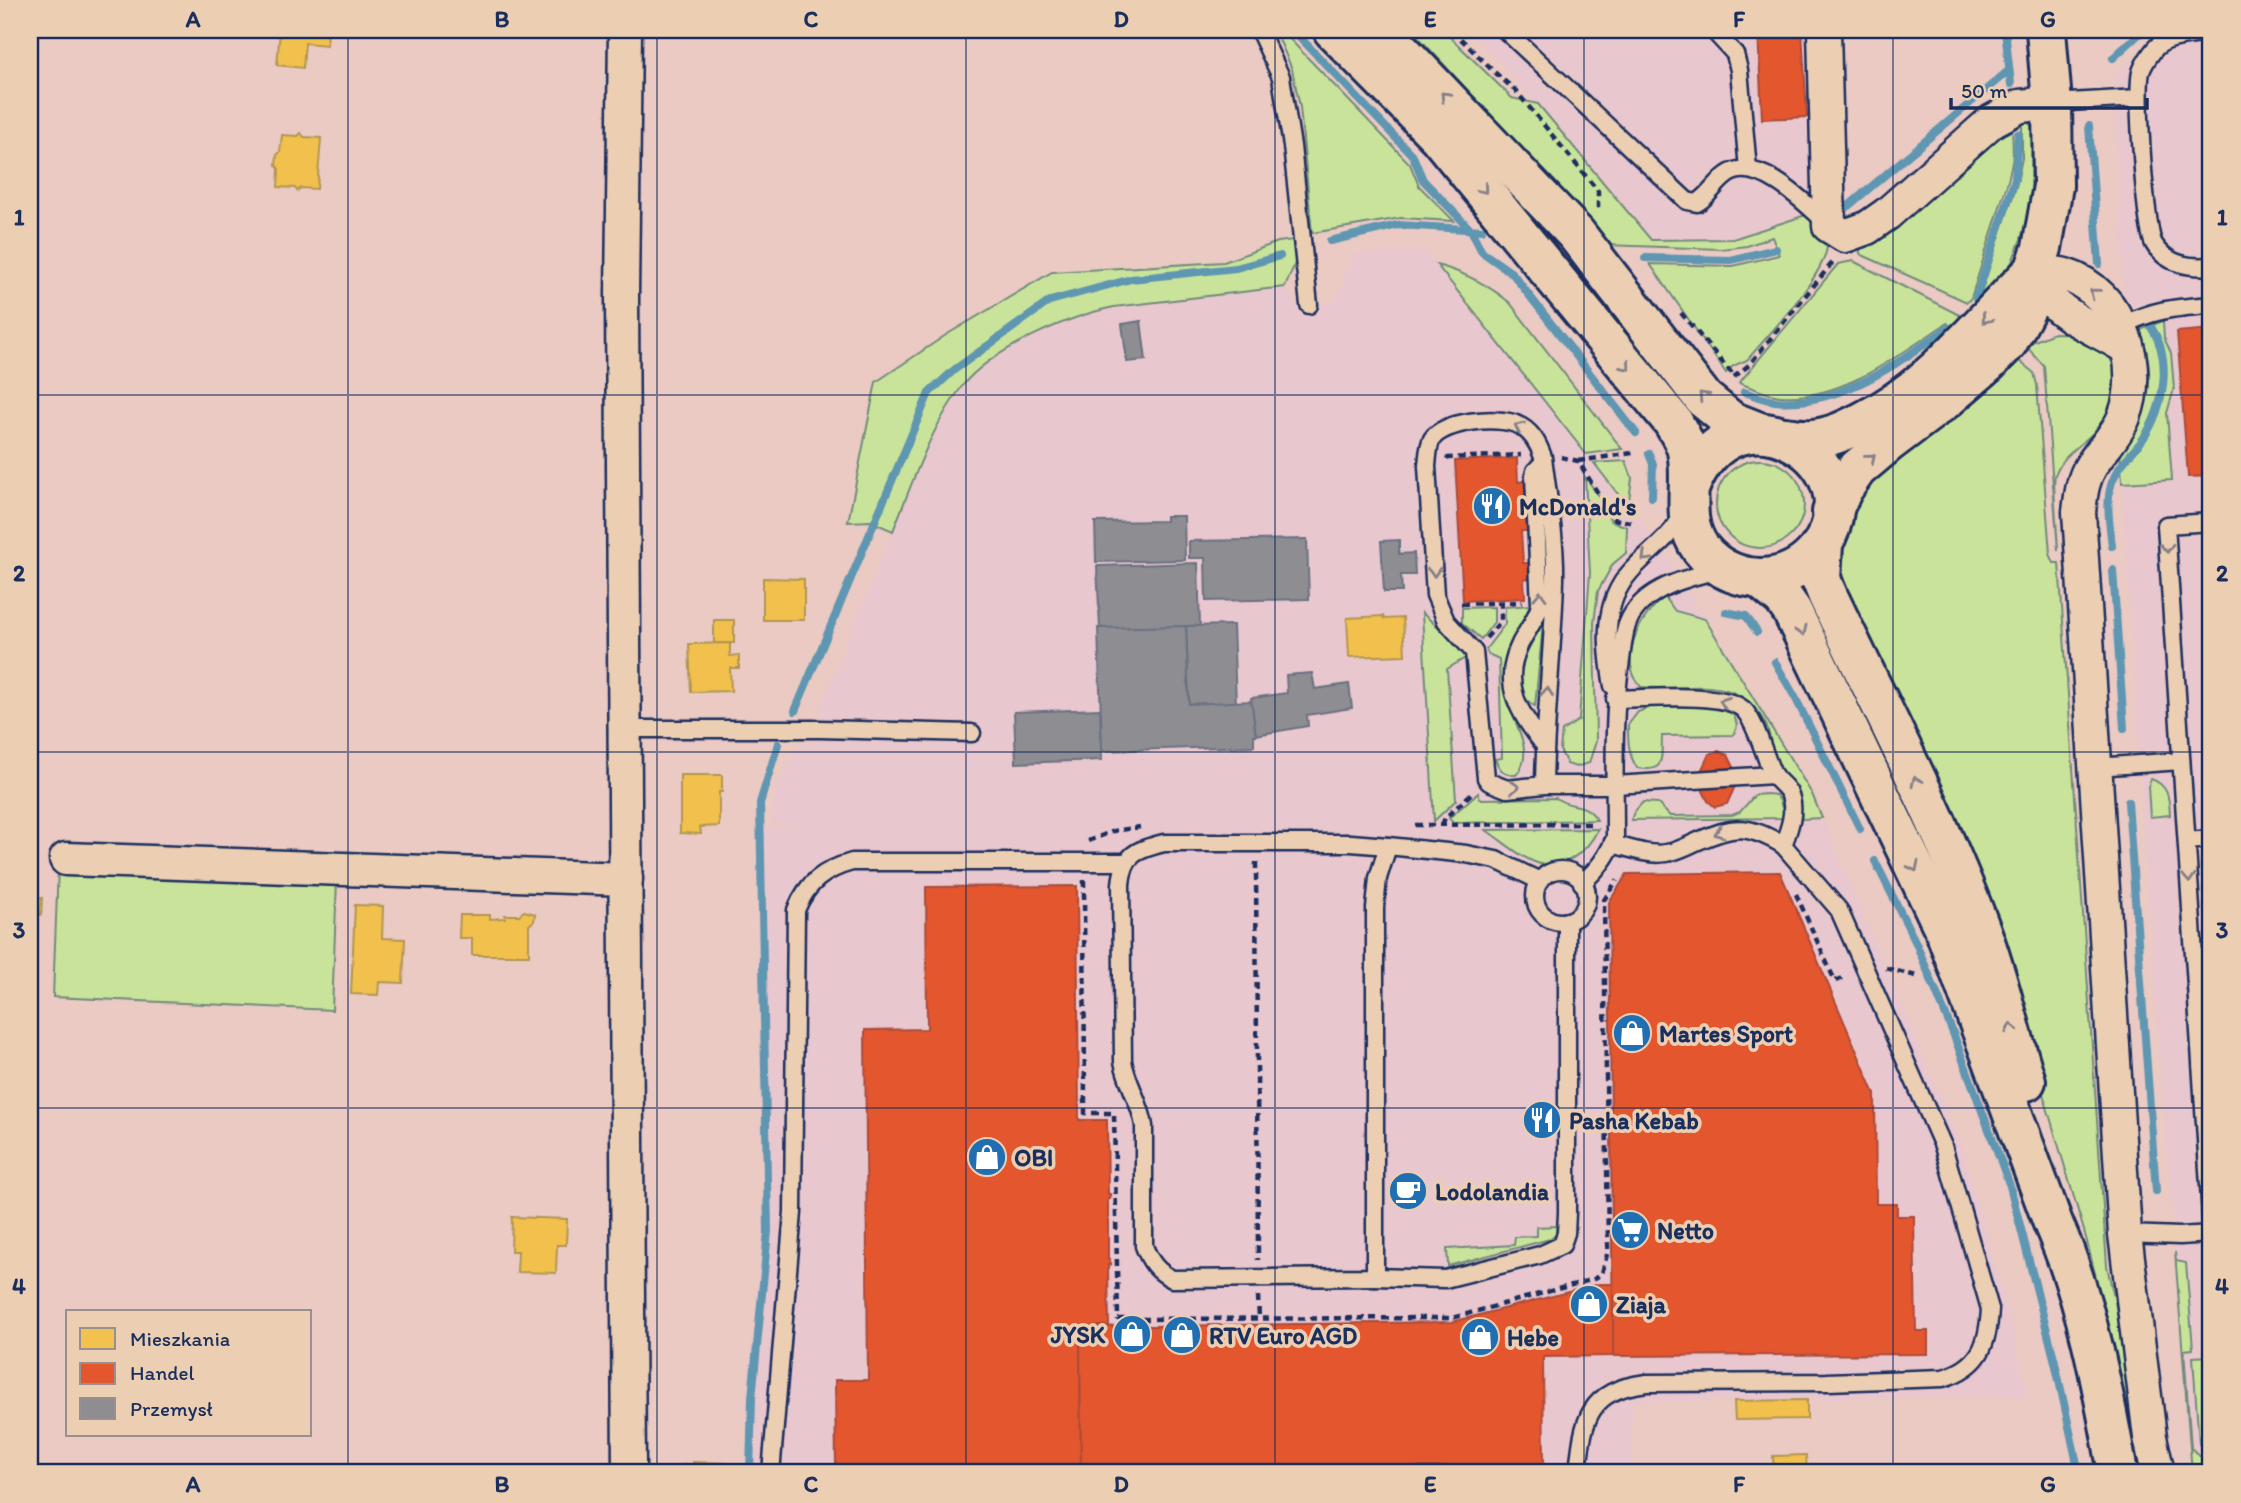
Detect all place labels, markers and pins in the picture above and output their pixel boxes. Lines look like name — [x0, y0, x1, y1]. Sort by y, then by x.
restaurant icon: McDonald's — [1471, 485, 1513, 527]
place label: McDonald's — [1519, 492, 1637, 521]
shop icon: Martes Sport — [1611, 1012, 1653, 1054]
place label: Martes Sport — [1659, 1019, 1793, 1049]
restaurant icon: Pasha Kebab — [1521, 1099, 1563, 1141]
place label: Pasha Kebab — [1569, 1106, 1699, 1135]
shop icon: OBI — [966, 1136, 1008, 1178]
place label: OBI — [1014, 1143, 1053, 1172]
cafe icon: Lodolandia — [1387, 1170, 1429, 1212]
place label: Lodolandia — [1435, 1177, 1549, 1206]
supermarket icon: Netto — [1609, 1209, 1651, 1251]
place label: Netto — [1657, 1216, 1714, 1245]
shop icon: Ziaja — [1568, 1283, 1610, 1325]
place label: Ziaja — [1616, 1290, 1667, 1320]
shop icon: JYSK — [1111, 1313, 1153, 1355]
shop icon: RTV Euro AGD — [1161, 1314, 1203, 1356]
shop icon: Hebe — [1459, 1316, 1501, 1358]
place label: JYSK — [1050, 1320, 1106, 1349]
place label: RTV Euro AGD — [1209, 1321, 1357, 1350]
place label: Hebe — [1507, 1323, 1559, 1352]

